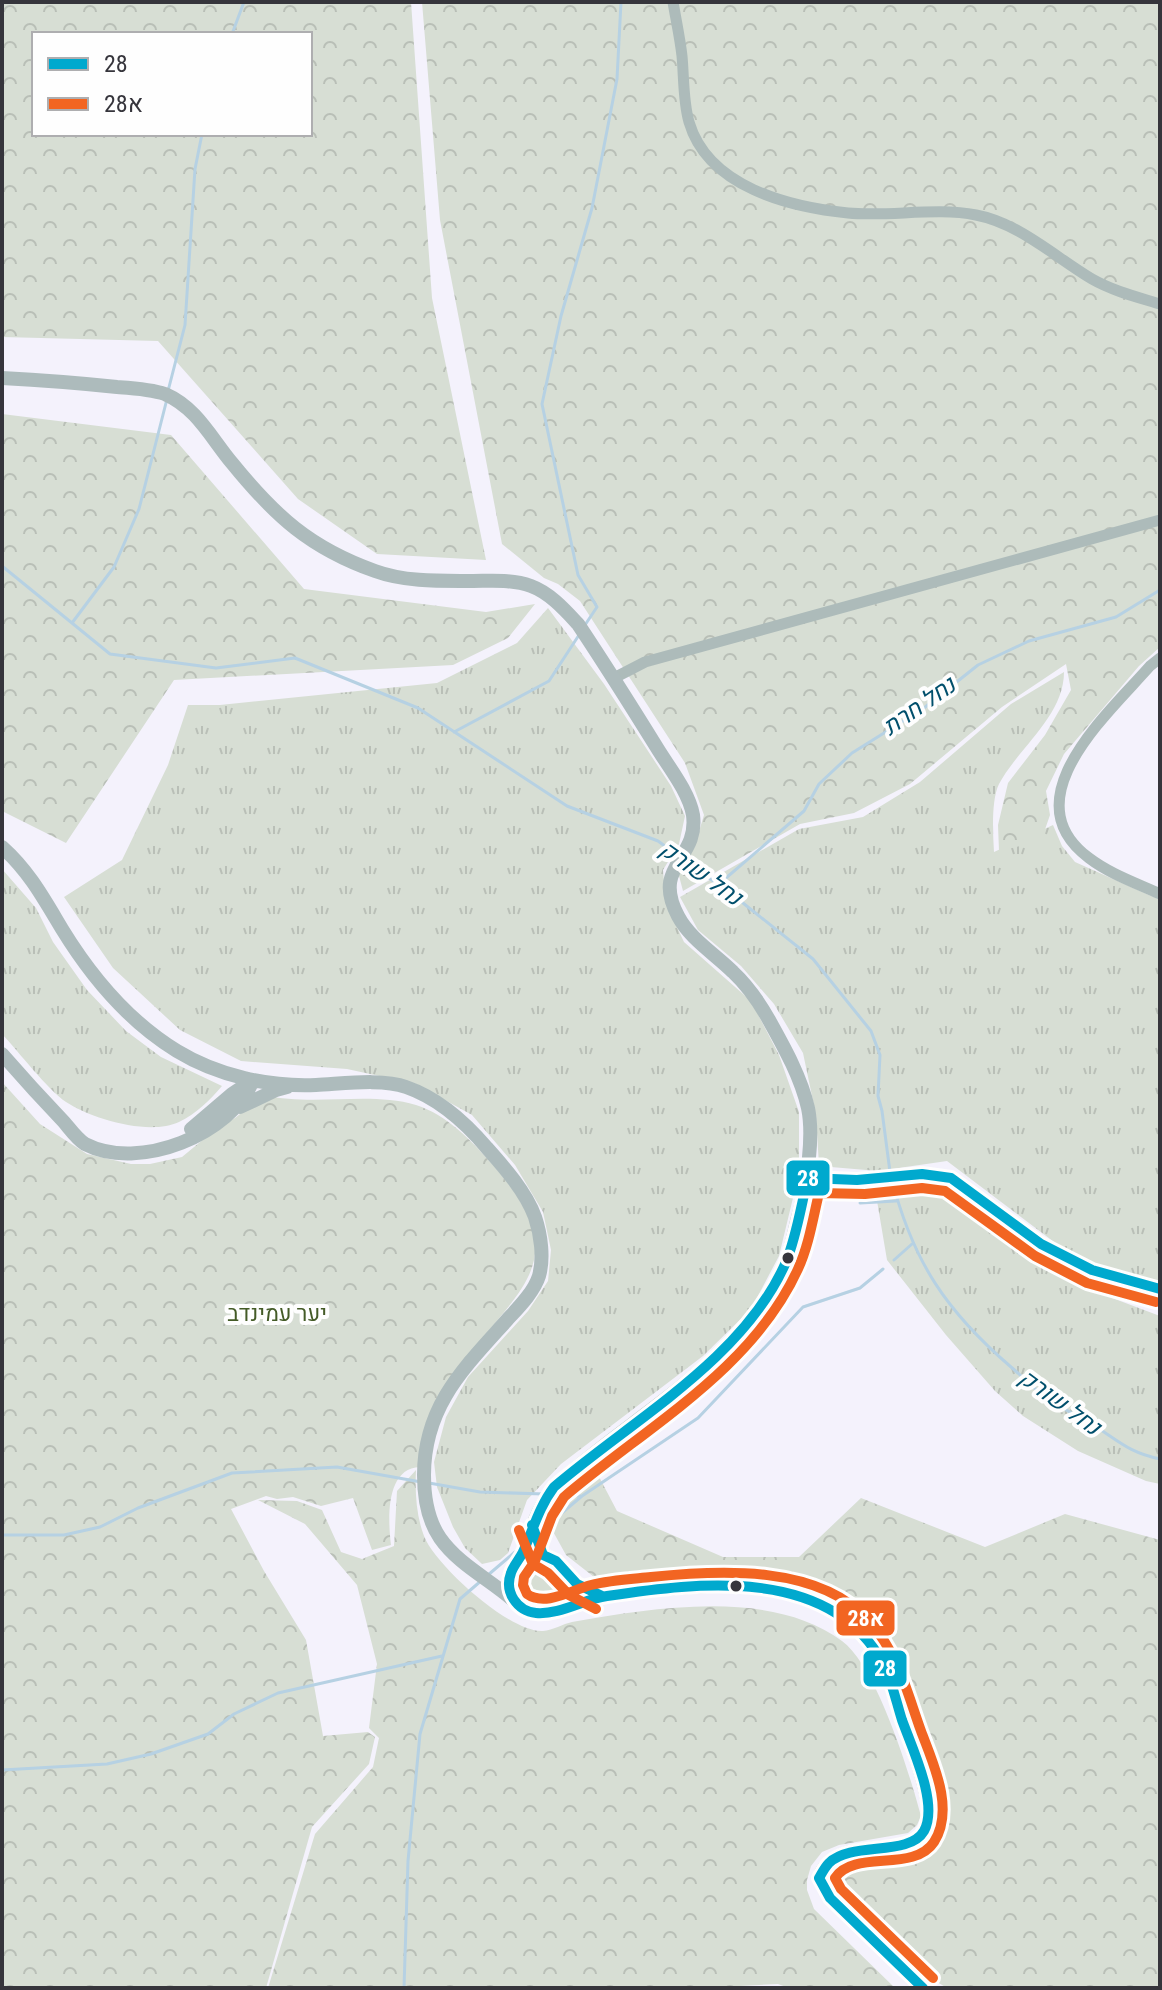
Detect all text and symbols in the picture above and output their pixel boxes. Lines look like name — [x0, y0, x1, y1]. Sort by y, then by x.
legend — [32, 32, 312, 136]
text: 28 — [104, 50, 128, 78]
text: 28א — [104, 90, 143, 118]
water label: נחל חרת — [877, 670, 963, 741]
water label: נחל שורק — [655, 835, 749, 913]
line badge: 28 — [785, 1159, 831, 1197]
text: 28 — [797, 1166, 819, 1191]
unlabelled marker — [780, 1250, 796, 1266]
park label: יער עמינדב — [227, 1301, 327, 1326]
water label: נחל שורק — [1014, 1363, 1108, 1442]
unlabelled marker — [728, 1578, 744, 1594]
line badge: 28א — [835, 1599, 896, 1637]
text: 28א — [848, 1606, 884, 1631]
line badge: 28 — [862, 1649, 908, 1688]
text: 28 — [874, 1656, 896, 1681]

